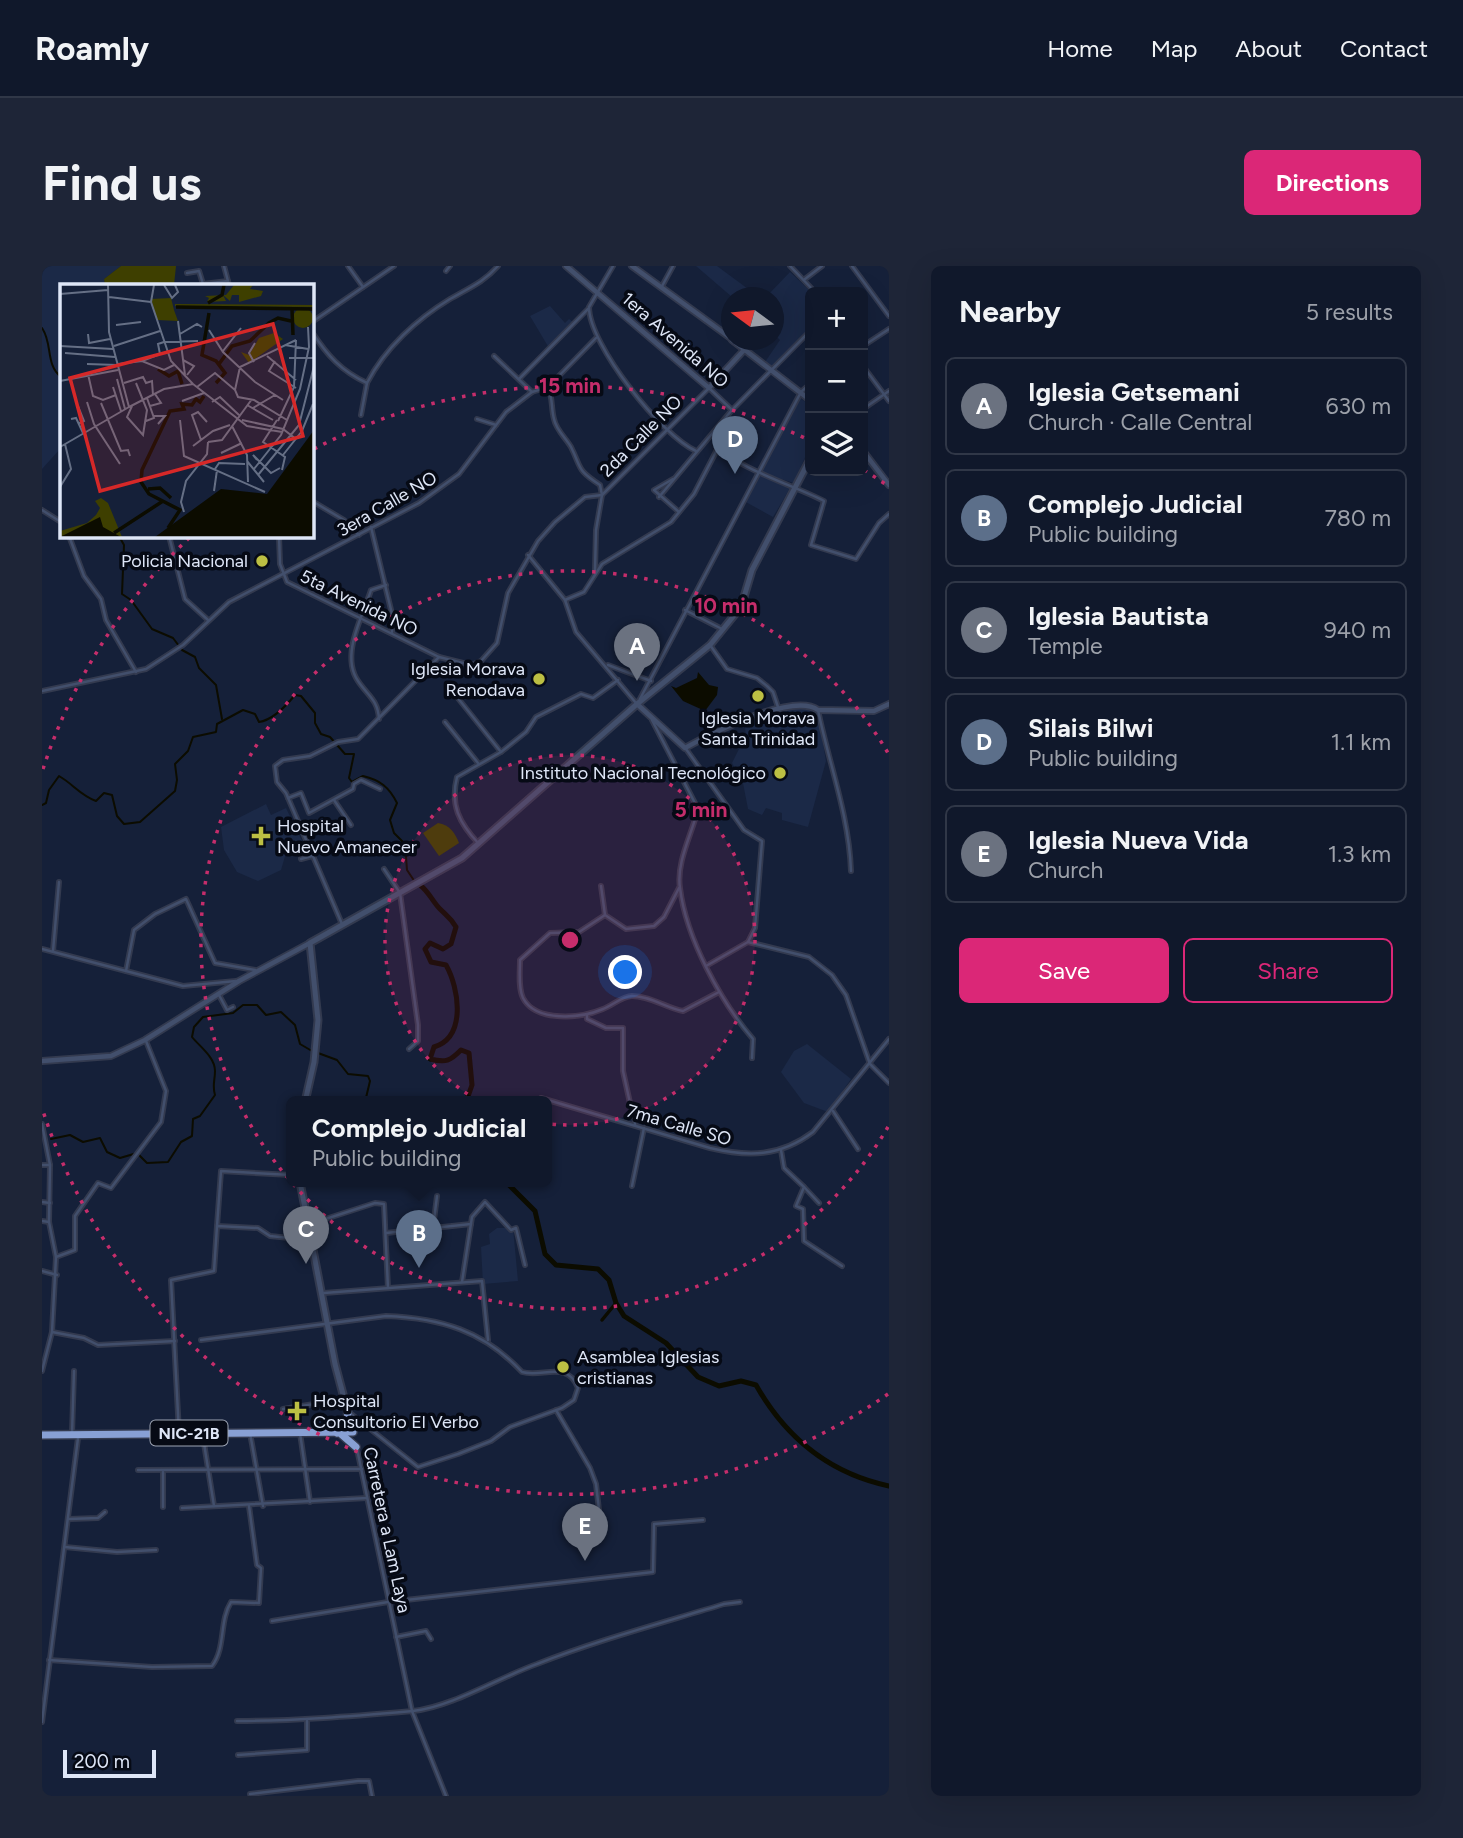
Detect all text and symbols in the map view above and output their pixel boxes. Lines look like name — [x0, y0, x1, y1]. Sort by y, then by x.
text: Roamly — [35, 29, 149, 68]
text: Home — [1047, 34, 1113, 63]
text: Map — [1151, 34, 1197, 63]
text: About — [1235, 34, 1302, 63]
text: Contact — [1340, 34, 1428, 63]
button: Directions — [1244, 150, 1421, 215]
text: Find us — [42, 153, 201, 212]
inset map — [60, 284, 313, 537]
north arrow — [721, 287, 784, 350]
map controls — [805, 287, 868, 476]
button: + — [805, 287, 868, 350]
street label: 1era Avenida NO — [617, 288, 733, 392]
text: Nearby — [959, 293, 1061, 330]
text: 5 results — [1306, 298, 1393, 326]
button: − — [805, 350, 868, 413]
text: 15 min — [539, 373, 601, 398]
text: Iglesia Getsemani — [1028, 376, 1240, 408]
street label: 2da Calle NO — [596, 391, 686, 481]
text: A — [976, 392, 992, 420]
text: 630 m — [1325, 392, 1391, 420]
text: Church · Calle Central — [1028, 408, 1252, 436]
button: layers — [805, 413, 868, 476]
pin: D — [712, 416, 758, 474]
street label: 3era Calle NO — [333, 467, 441, 541]
text: Complejo Judicial — [1028, 488, 1243, 520]
text: B — [977, 504, 991, 532]
text: 780 m — [1325, 504, 1391, 532]
text: Public building — [1028, 520, 1178, 548]
place label: Policia Nacional — [121, 550, 248, 572]
marker: Policia Nacional — [254, 553, 270, 569]
street label: 5ta Avenida NO — [297, 565, 421, 641]
text: 10 min — [694, 593, 758, 618]
text: Iglesia Bautista — [1028, 600, 1209, 632]
text: C — [976, 616, 992, 644]
text: 940 m — [1324, 616, 1391, 644]
pin: A — [614, 623, 660, 681]
text: Temple — [1028, 632, 1103, 660]
place label: Iglesia Morava Renodava — [410, 658, 525, 701]
marker: Iglesia Morava Renodava — [531, 671, 547, 687]
marker: Iglesia Morava Santa Trinidad — [750, 688, 766, 704]
place label: Iglesia Morava Santa Trinidad — [701, 707, 815, 750]
text: Silais Bilwi — [1028, 712, 1154, 744]
text: D — [976, 728, 992, 756]
text: 1.1 km — [1331, 728, 1391, 756]
text: Public building — [1028, 744, 1178, 772]
place label: Instituto Nacional Tecnológico — [520, 762, 766, 784]
marker: Instituto Nacional Tecnológico — [772, 765, 788, 781]
text: 5 min — [675, 797, 727, 822]
place label: Hospital Nuevo Amanecer — [277, 815, 417, 858]
text: Iglesia Nueva Vida — [1028, 824, 1249, 856]
marker: Hospital Nuevo Amanecer — [251, 826, 271, 846]
text: E — [977, 840, 991, 868]
text: 1.3 km — [1328, 840, 1391, 868]
text: Church — [1028, 856, 1103, 884]
centre of rings — [558, 928, 582, 952]
button: Save — [959, 938, 1169, 1003]
button: Share — [1183, 938, 1393, 1003]
your location — [608, 955, 642, 989]
popup — [286, 1096, 552, 1187]
street label: 7ma Calle SO — [624, 1100, 734, 1150]
text: Complejo Judicial — [312, 1112, 526, 1144]
text: Public building — [312, 1144, 462, 1172]
pin: C — [283, 1206, 329, 1264]
pin: B — [396, 1210, 442, 1268]
place label: Asamblea Iglesias cristianas — [577, 1346, 719, 1389]
marker: Asamblea Iglesias cristianas — [555, 1359, 571, 1375]
place label: Hospital Consultorio El Verbo — [313, 1390, 479, 1433]
marker: Hospital Consultorio El Verbo — [287, 1401, 307, 1421]
road number: NIC-21B — [150, 1420, 228, 1446]
street label: Carretera a Lam Laya — [359, 1445, 415, 1615]
pin: E — [562, 1503, 608, 1561]
scale bar — [63, 1747, 156, 1779]
text: 200 m — [74, 1750, 130, 1773]

